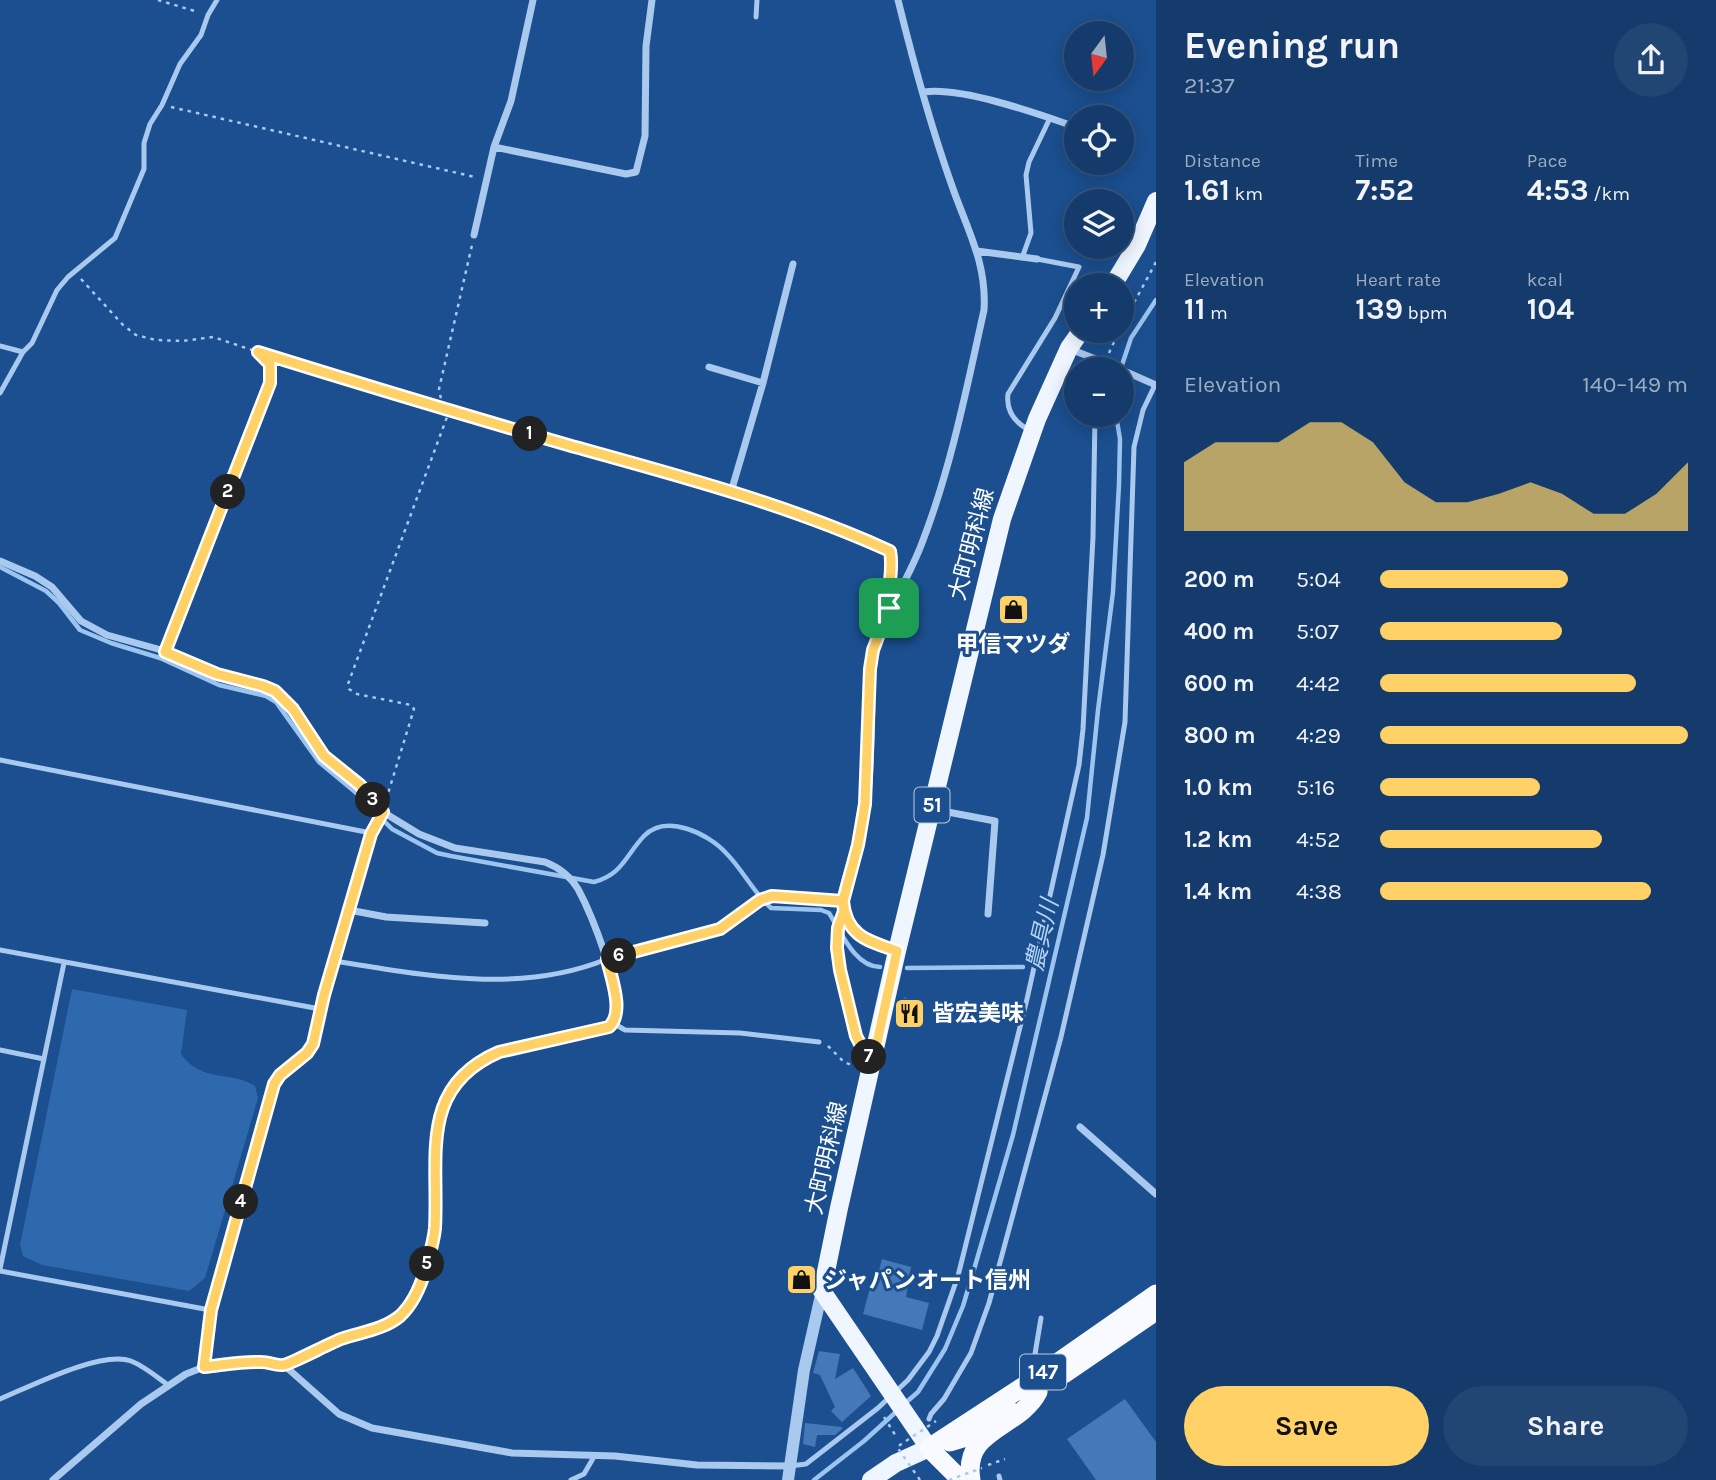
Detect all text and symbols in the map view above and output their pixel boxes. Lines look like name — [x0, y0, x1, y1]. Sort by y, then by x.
north arrow — [1064, 21, 1134, 91]
map controls — [1064, 21, 1134, 427]
text: Evening run — [1184, 23, 1400, 68]
button: share — [1614, 23, 1688, 97]
text: 21:37 — [1184, 72, 1235, 99]
button: locate — [1064, 105, 1134, 175]
text: Distance — [1184, 150, 1261, 172]
text: Time — [1355, 150, 1398, 172]
text: Pace — [1527, 150, 1567, 172]
text: 1.61 — [1184, 172, 1230, 208]
text: 7:52 — [1355, 172, 1414, 208]
text: 4:53 — [1527, 172, 1589, 208]
text: km — [1230, 183, 1263, 205]
text: /km — [1589, 183, 1630, 205]
button: layers — [1064, 189, 1134, 259]
text: Elevation — [1184, 269, 1264, 291]
text: Heart rate — [1355, 269, 1441, 291]
text: kcal — [1527, 269, 1563, 291]
button: + — [1064, 273, 1134, 343]
text: 11 — [1184, 291, 1205, 327]
text: 139 — [1355, 291, 1403, 327]
text: 104 — [1527, 291, 1574, 327]
text: m — [1205, 302, 1228, 324]
text: bpm — [1403, 302, 1448, 324]
button: − — [1064, 357, 1134, 427]
text: Elevation — [1184, 371, 1281, 398]
text: 140–149 m — [1582, 371, 1688, 398]
pin: 1 — [512, 416, 548, 452]
text: 1 — [526, 422, 533, 444]
pin: 2 — [210, 475, 246, 510]
text: 2 — [222, 480, 233, 502]
street label: 大町明科線 — [944, 485, 999, 603]
text: 200 m — [1184, 566, 1255, 593]
text: 5:04 — [1296, 566, 1341, 593]
pin — [859, 578, 919, 638]
icon: arrive — [870, 589, 908, 627]
shop icon: 甲信マツダ — [996, 593, 1030, 627]
text: 400 m — [1184, 618, 1254, 645]
text: 5:07 — [1296, 618, 1339, 645]
place label: 甲信マツダ — [956, 631, 1071, 658]
text: 600 m — [1184, 670, 1255, 697]
text: 4:42 — [1296, 670, 1340, 697]
text: 800 m — [1184, 722, 1256, 749]
text: 4:29 — [1296, 722, 1341, 749]
text: 1.0 km — [1184, 774, 1253, 801]
text: 5:16 — [1296, 774, 1335, 801]
pin: 3 — [356, 782, 390, 818]
text: 3 — [367, 788, 378, 810]
road number: 51 — [914, 788, 950, 822]
text: 1.2 km — [1184, 826, 1252, 853]
text: 4:52 — [1296, 826, 1340, 853]
text: 1.4 km — [1184, 878, 1252, 905]
text: 4:38 — [1296, 878, 1342, 905]
water label: 農具川 — [1020, 894, 1064, 973]
pin: 6 — [602, 939, 636, 974]
text: 6 — [613, 944, 624, 966]
restaurant icon: 皆宏美味 — [892, 996, 926, 1030]
place label: 皆宏美味 — [932, 1000, 1024, 1027]
pin: 7 — [852, 1040, 886, 1074]
text: 7 — [864, 1045, 873, 1067]
street label: 大町明科線 — [800, 1099, 853, 1217]
pin: 4 — [224, 1184, 258, 1220]
text: 4 — [235, 1190, 246, 1212]
pin: 5 — [410, 1246, 444, 1282]
text: 5 — [421, 1252, 432, 1274]
shop icon: ジャパンオート信州 — [784, 1263, 818, 1297]
place label: ジャパンオート信州 — [824, 1267, 1031, 1294]
road number: 147 — [1020, 1354, 1066, 1390]
button: Save — [1184, 1386, 1429, 1466]
button: Share — [1443, 1386, 1688, 1466]

